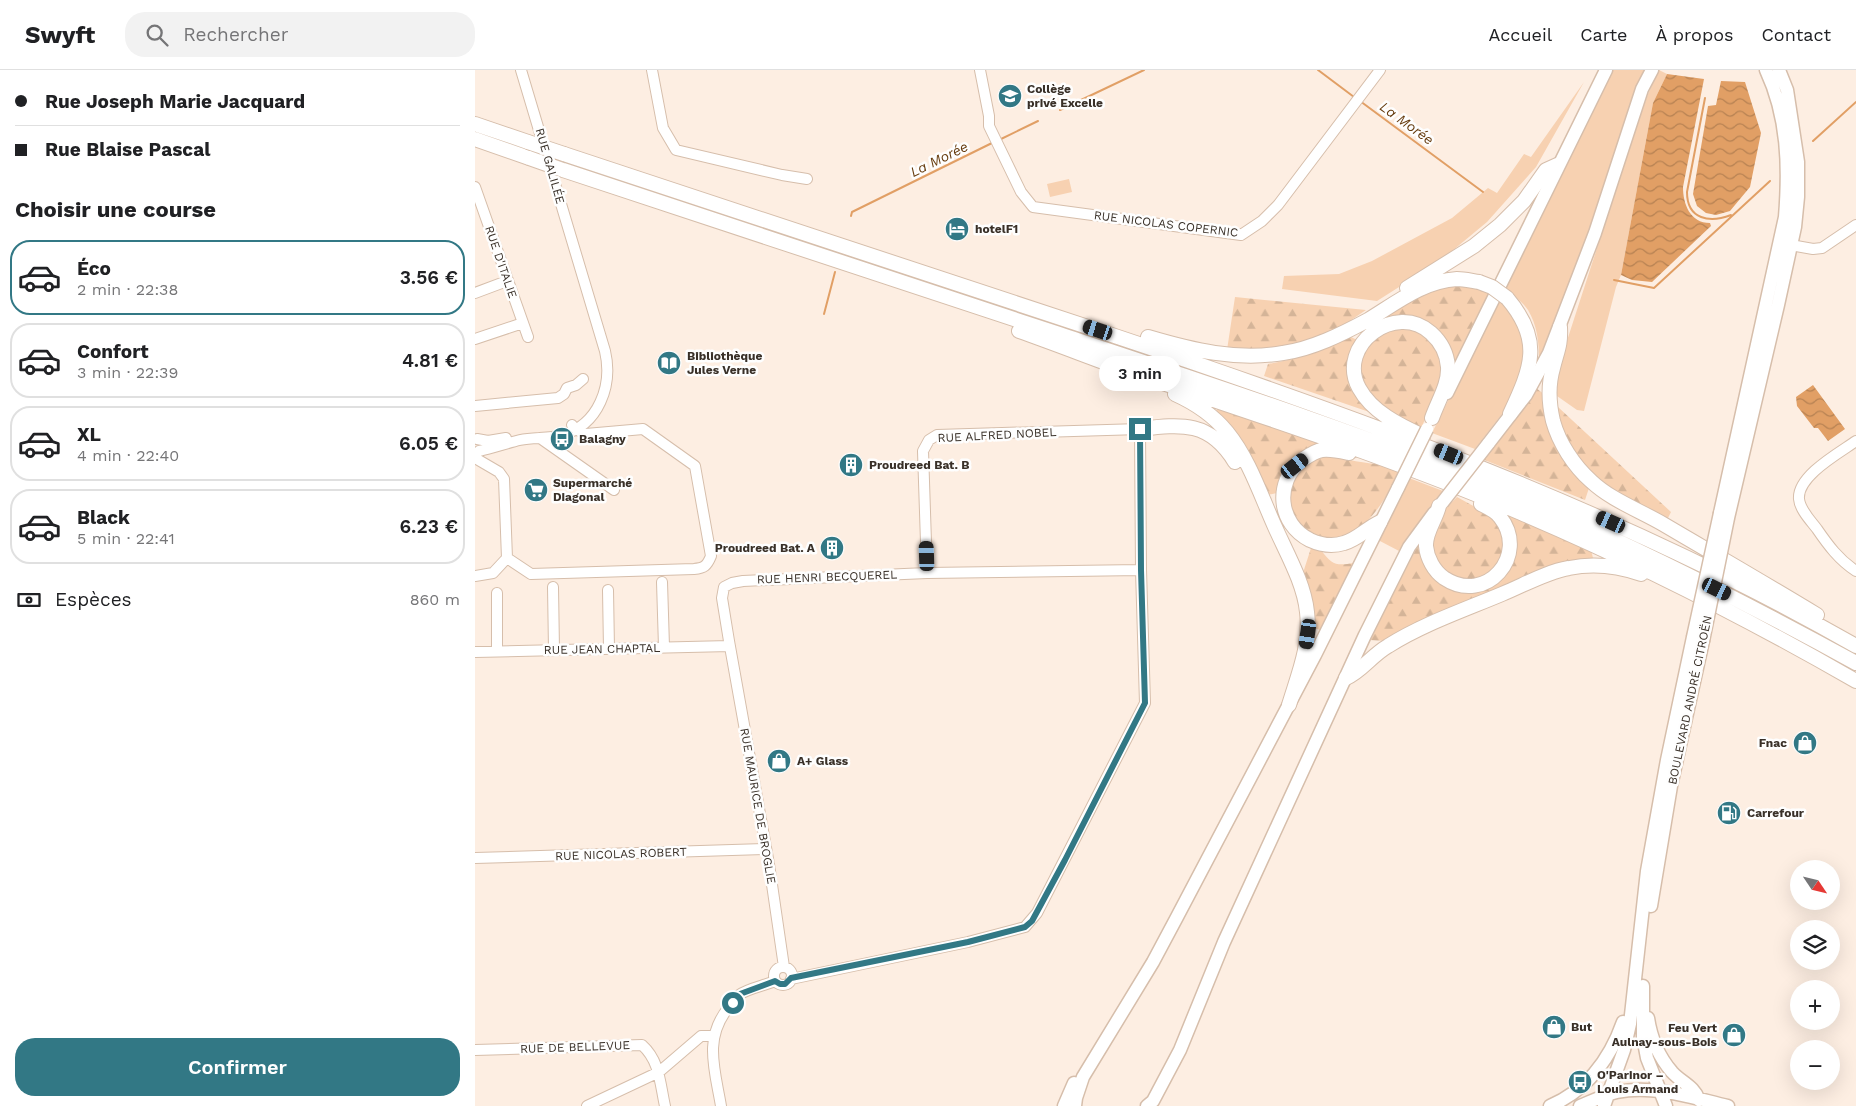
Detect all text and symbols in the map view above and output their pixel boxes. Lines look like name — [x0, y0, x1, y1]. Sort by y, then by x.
search box — [125, 12, 475, 57]
text: Swyft — [25, 21, 95, 49]
icon: search — [143, 21, 171, 49]
text: Rechercher — [183, 23, 288, 46]
text: Accueil — [1489, 24, 1552, 45]
text: Carte — [1580, 24, 1627, 45]
text: À propos — [1655, 24, 1733, 45]
text: Contact — [1761, 24, 1831, 45]
place label: Collège privé Excelle — [1027, 82, 1103, 110]
school or university icon: Collège privé Excelle — [997, 83, 1023, 109]
text: Rue Joseph Marie Jacquard — [45, 90, 305, 113]
water label: La Morée — [1377, 98, 1437, 148]
street label: RUE GALILÉE — [533, 127, 568, 206]
text: Rue Blaise Pascal — [45, 138, 210, 161]
water label: La Morée — [907, 138, 971, 180]
text: Choisir une course — [15, 197, 216, 222]
street label: RUE NICOLAS COPERNIC — [1093, 208, 1239, 240]
hotel icon: hotelF1 — [944, 216, 970, 242]
place label: hotelF1 — [975, 222, 1018, 236]
street label: RUE D'ITALIE — [482, 224, 520, 300]
icon: car — [17, 255, 62, 300]
text: Éco — [77, 257, 111, 280]
text: 3.56 € — [400, 266, 458, 289]
text: 2 min · 22:38 — [77, 280, 178, 299]
car — [1081, 318, 1114, 342]
icon: car — [17, 338, 62, 383]
text: Confort — [77, 340, 148, 363]
text: 4.81 € — [402, 349, 458, 372]
place label: Bibliothèque Jules Verne — [687, 349, 763, 377]
library icon: Bibliothèque Jules Verne — [656, 350, 682, 376]
callout: 3 min — [1099, 356, 1181, 392]
text: 3 min · 22:39 — [77, 363, 178, 382]
text: 3 min — [1118, 364, 1162, 383]
route end — [1129, 418, 1151, 440]
icon: car — [17, 421, 62, 466]
text: XL — [77, 423, 101, 446]
street label: RUE ALFRED NOBEL — [937, 425, 1057, 445]
bus stop icon: Balagny — [549, 426, 575, 452]
text: 6.05 € — [399, 432, 458, 455]
place label: Balagny — [579, 432, 626, 446]
car — [1432, 441, 1465, 467]
text: 4 min · 22:40 — [77, 446, 179, 465]
car — [1278, 451, 1311, 481]
building icon: Proudreed Bat. B — [838, 452, 864, 478]
place label: Proudreed Bat. B — [869, 458, 970, 472]
place label: Supermarché Diagonal — [553, 476, 632, 504]
supermarket icon: Supermarché Diagonal — [523, 477, 549, 503]
icon: car — [17, 504, 62, 549]
text: Black — [77, 506, 130, 529]
car — [1594, 509, 1627, 535]
text: 6.23 € — [399, 515, 458, 538]
text: 5 min · 22:41 — [77, 529, 175, 548]
building icon: Proudreed Bat. A — [819, 535, 845, 561]
place label: Proudreed Bat. A — [715, 541, 816, 555]
car — [918, 541, 935, 571]
street label: RUE HENRI BECQUEREL — [756, 568, 898, 586]
car — [1700, 576, 1733, 602]
icon: cash — [15, 586, 43, 614]
text: Espèces — [55, 588, 132, 611]
text: 860 m — [410, 590, 460, 609]
street label: BOULEVARD ANDRÉ CITROËN — [1665, 614, 1715, 786]
car — [1298, 618, 1317, 650]
street label: RUE JEAN CHAPTAL — [544, 641, 660, 657]
street label: RUE MAURICE DE BROGLIE — [737, 727, 779, 886]
shop icon: Fnac — [1792, 730, 1818, 756]
place label: Fnac — [1759, 736, 1787, 750]
shop icon: A+ Glass — [766, 748, 792, 774]
place label: A+ Glass — [797, 754, 849, 768]
fuel station icon: Carrefour — [1716, 800, 1742, 826]
place label: Carrefour — [1747, 806, 1805, 820]
street label: RUE NICOLAS ROBERT — [555, 845, 687, 863]
north arrow — [1790, 860, 1840, 910]
map controls — [1790, 860, 1840, 1090]
button: layers — [1790, 920, 1840, 970]
button: + — [1790, 980, 1840, 1030]
route start — [722, 992, 744, 1014]
shop icon: But — [1541, 1014, 1567, 1040]
place label: But — [1571, 1020, 1593, 1034]
place label: Feu Vert Aulnay-sous-Bois — [1612, 1021, 1718, 1049]
shop icon: Feu Vert Aulnay-sous-Bois — [1721, 1022, 1747, 1048]
button: Confirmer — [15, 1038, 460, 1096]
street label: RUE DE BELLEVUE — [520, 1038, 631, 1056]
button: − — [1790, 1040, 1840, 1090]
place label: O'Parinor – Louis Armand — [1597, 1068, 1678, 1096]
bus stop icon: O'Parinor – Louis Armand — [1567, 1069, 1593, 1095]

